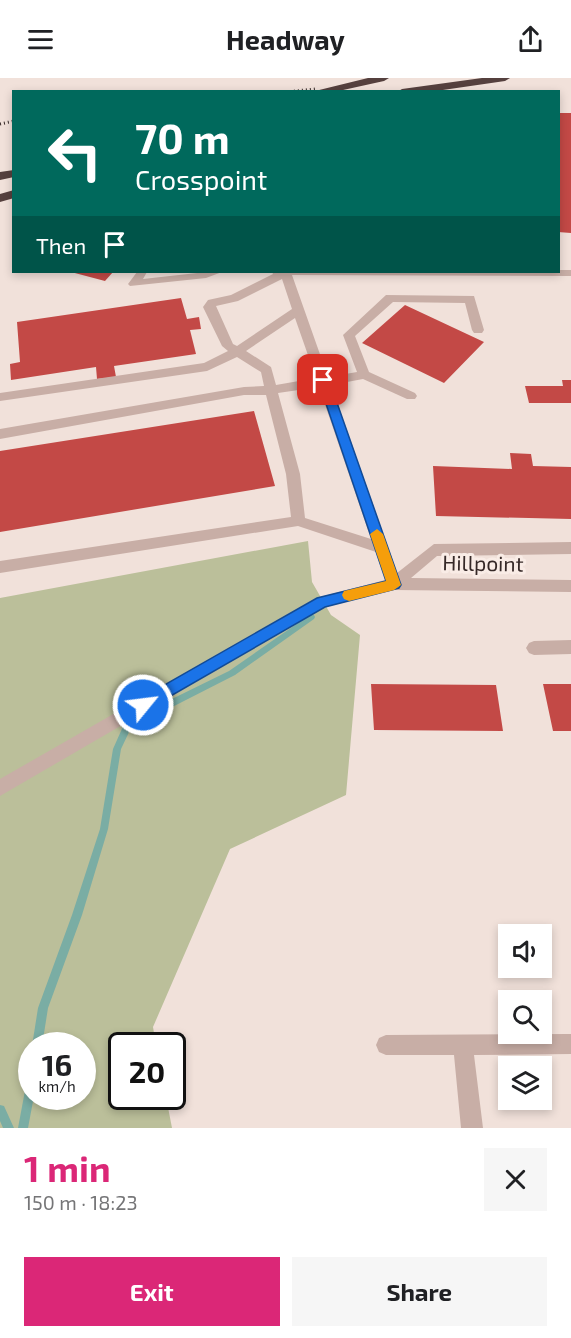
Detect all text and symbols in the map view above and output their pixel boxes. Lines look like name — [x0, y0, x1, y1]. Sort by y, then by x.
icon: menu — [24, 23, 57, 56]
text: Headway — [226, 23, 345, 55]
icon: share — [514, 23, 547, 56]
text: 70 m — [135, 112, 230, 162]
icon: left — [36, 114, 114, 192]
text: Crosspoint — [135, 163, 267, 195]
icon: arrive — [98, 228, 131, 261]
text: Then — [36, 232, 86, 258]
pin — [297, 354, 348, 405]
icon: arrive — [306, 363, 339, 396]
street label: Hillpoint — [442, 549, 524, 576]
position arrow — [111, 673, 175, 737]
map controls — [498, 924, 552, 1110]
button: sound — [498, 924, 552, 978]
button: search — [498, 990, 552, 1044]
speed limit sign: 20 — [108, 1032, 186, 1110]
text: 16 — [42, 1046, 72, 1082]
button: layers — [498, 1056, 552, 1110]
text: km/h — [38, 1077, 76, 1095]
text: 1 min — [24, 1146, 111, 1189]
button: close — [484, 1148, 547, 1211]
text: 150 m · 18:23 — [24, 1190, 138, 1214]
button: Exit — [24, 1257, 280, 1326]
button: Share — [292, 1257, 547, 1326]

